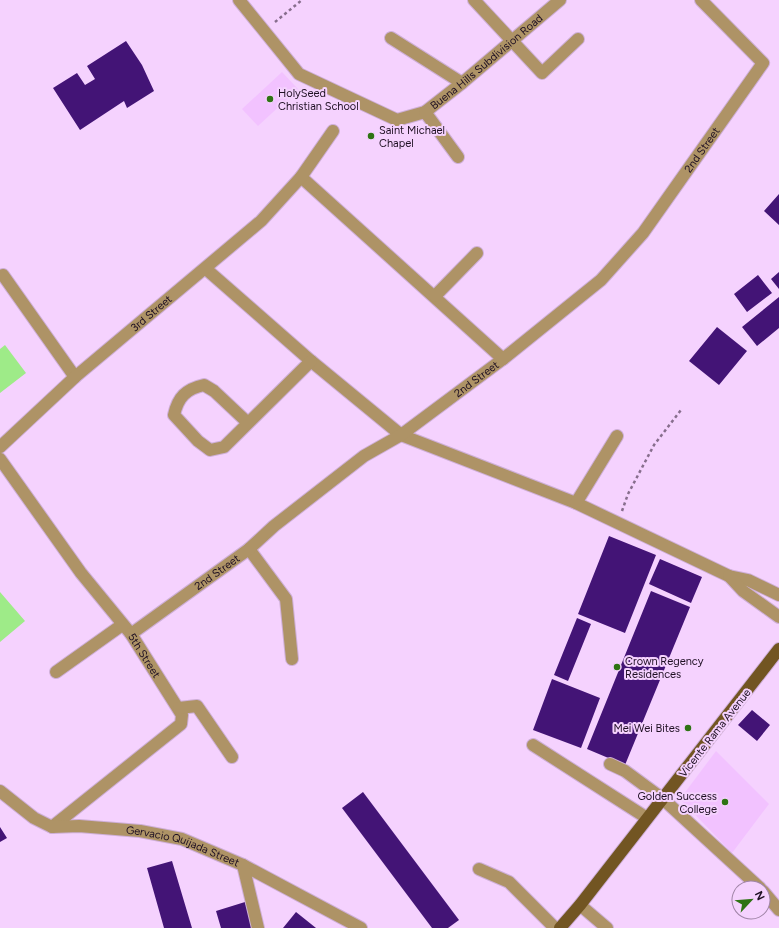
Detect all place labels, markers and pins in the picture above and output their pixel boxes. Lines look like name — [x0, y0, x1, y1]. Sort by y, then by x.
place label: HolySeed Christian School — [278, 87, 359, 113]
marker: HolySeed Christian School — [265, 94, 275, 104]
place label: Saint Michael Chapel — [379, 124, 445, 150]
marker: Saint Michael Chapel — [366, 131, 376, 141]
place label: Crown Regency Residences — [625, 655, 704, 681]
marker: Crown Regency Residences — [612, 662, 622, 672]
place label: Mei Wei Bites — [613, 722, 680, 735]
marker: Mei Wei Bites — [683, 723, 693, 733]
place label: Golden Success College — [637, 790, 717, 816]
marker: Golden Success College — [720, 797, 730, 807]

